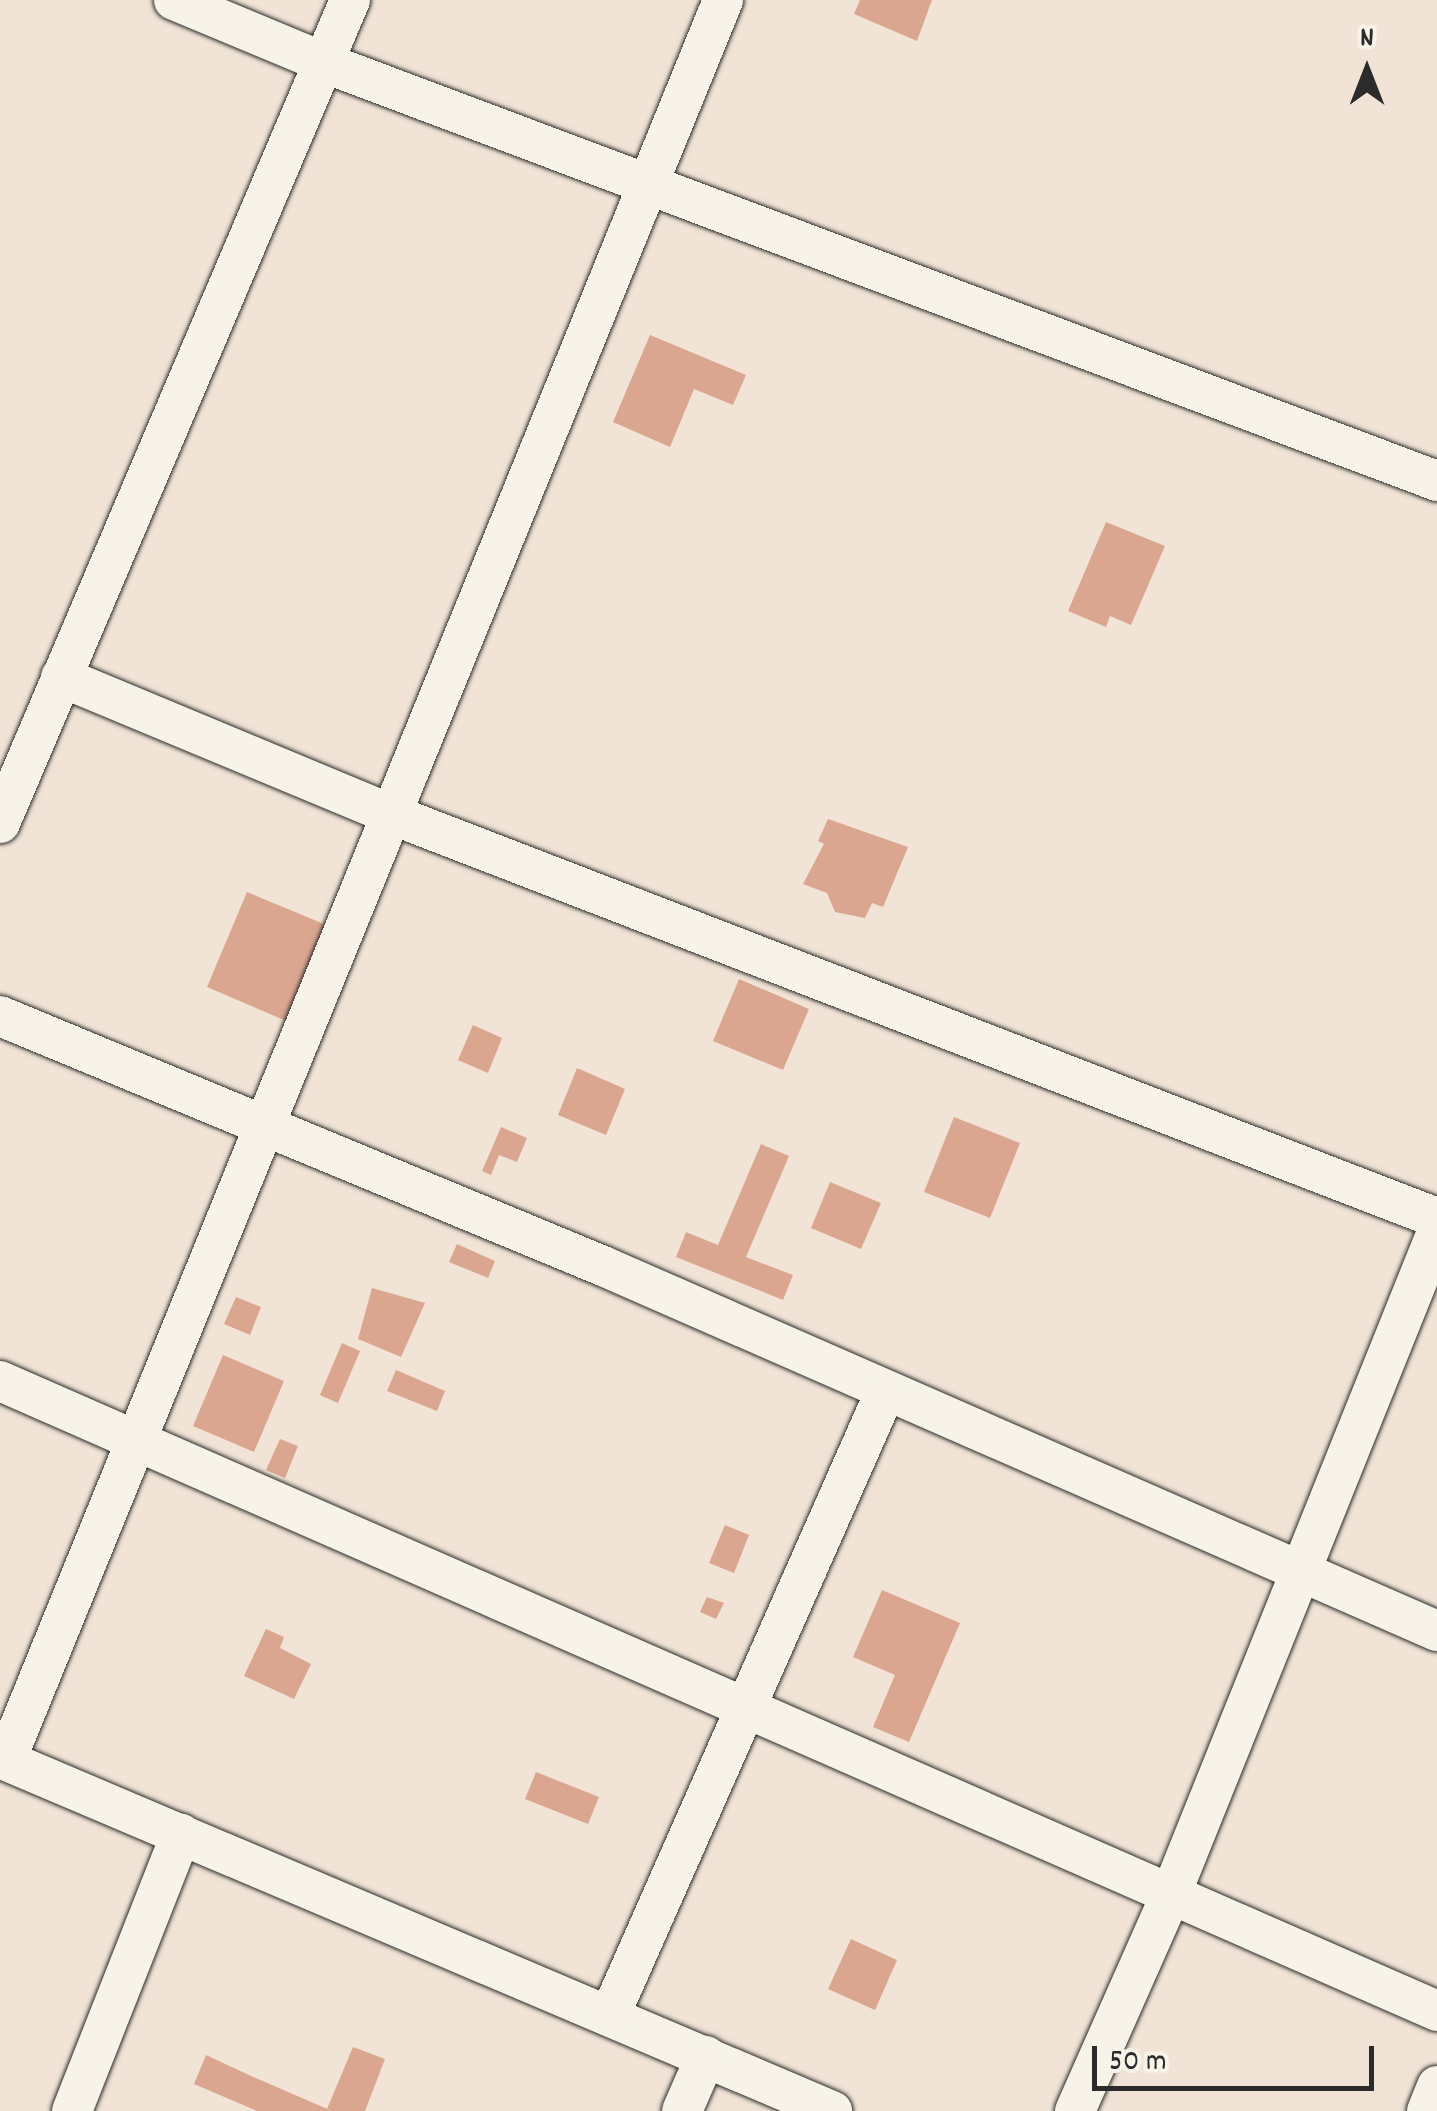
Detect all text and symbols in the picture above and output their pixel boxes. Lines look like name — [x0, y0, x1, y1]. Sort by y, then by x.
north arrow — [1317, 20, 1417, 120]
text: N — [1360, 20, 1374, 60]
scale bar — [1097, 2026, 1380, 2088]
text: 50 m — [1109, 2042, 1167, 2085]

